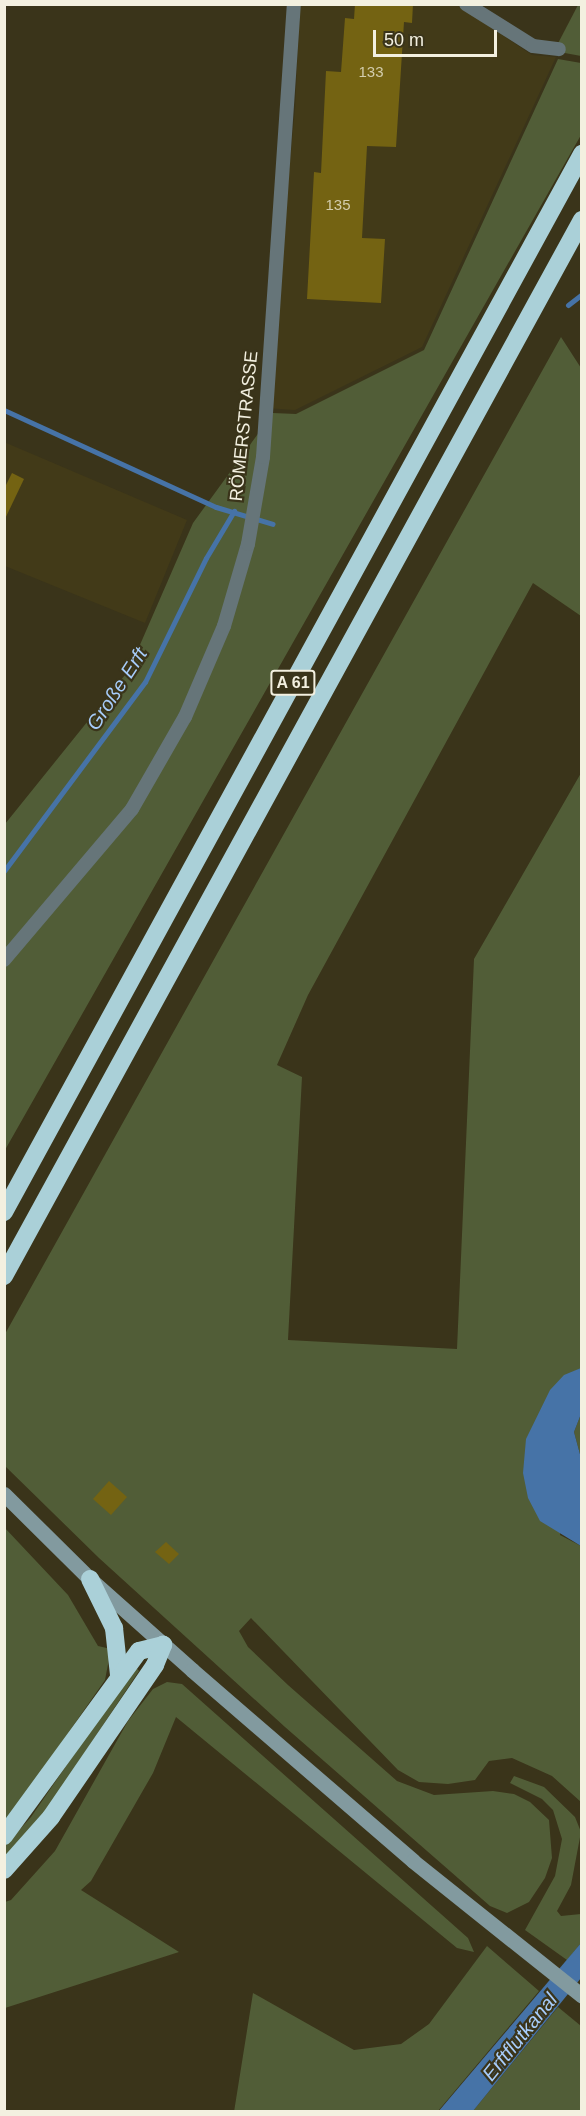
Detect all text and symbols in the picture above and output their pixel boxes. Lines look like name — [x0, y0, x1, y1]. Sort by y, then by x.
scale bar — [376, 18, 500, 56]
text: 50 m — [384, 30, 424, 50]
house number: 133 — [358, 63, 384, 81]
house number: 135 — [325, 196, 351, 214]
street label: RÖMERSTRASSE — [225, 350, 263, 502]
water label: Große Erft — [82, 643, 152, 735]
road number: A 61 — [269, 670, 317, 696]
water label: Erftflutkanal — [477, 1988, 563, 2086]

